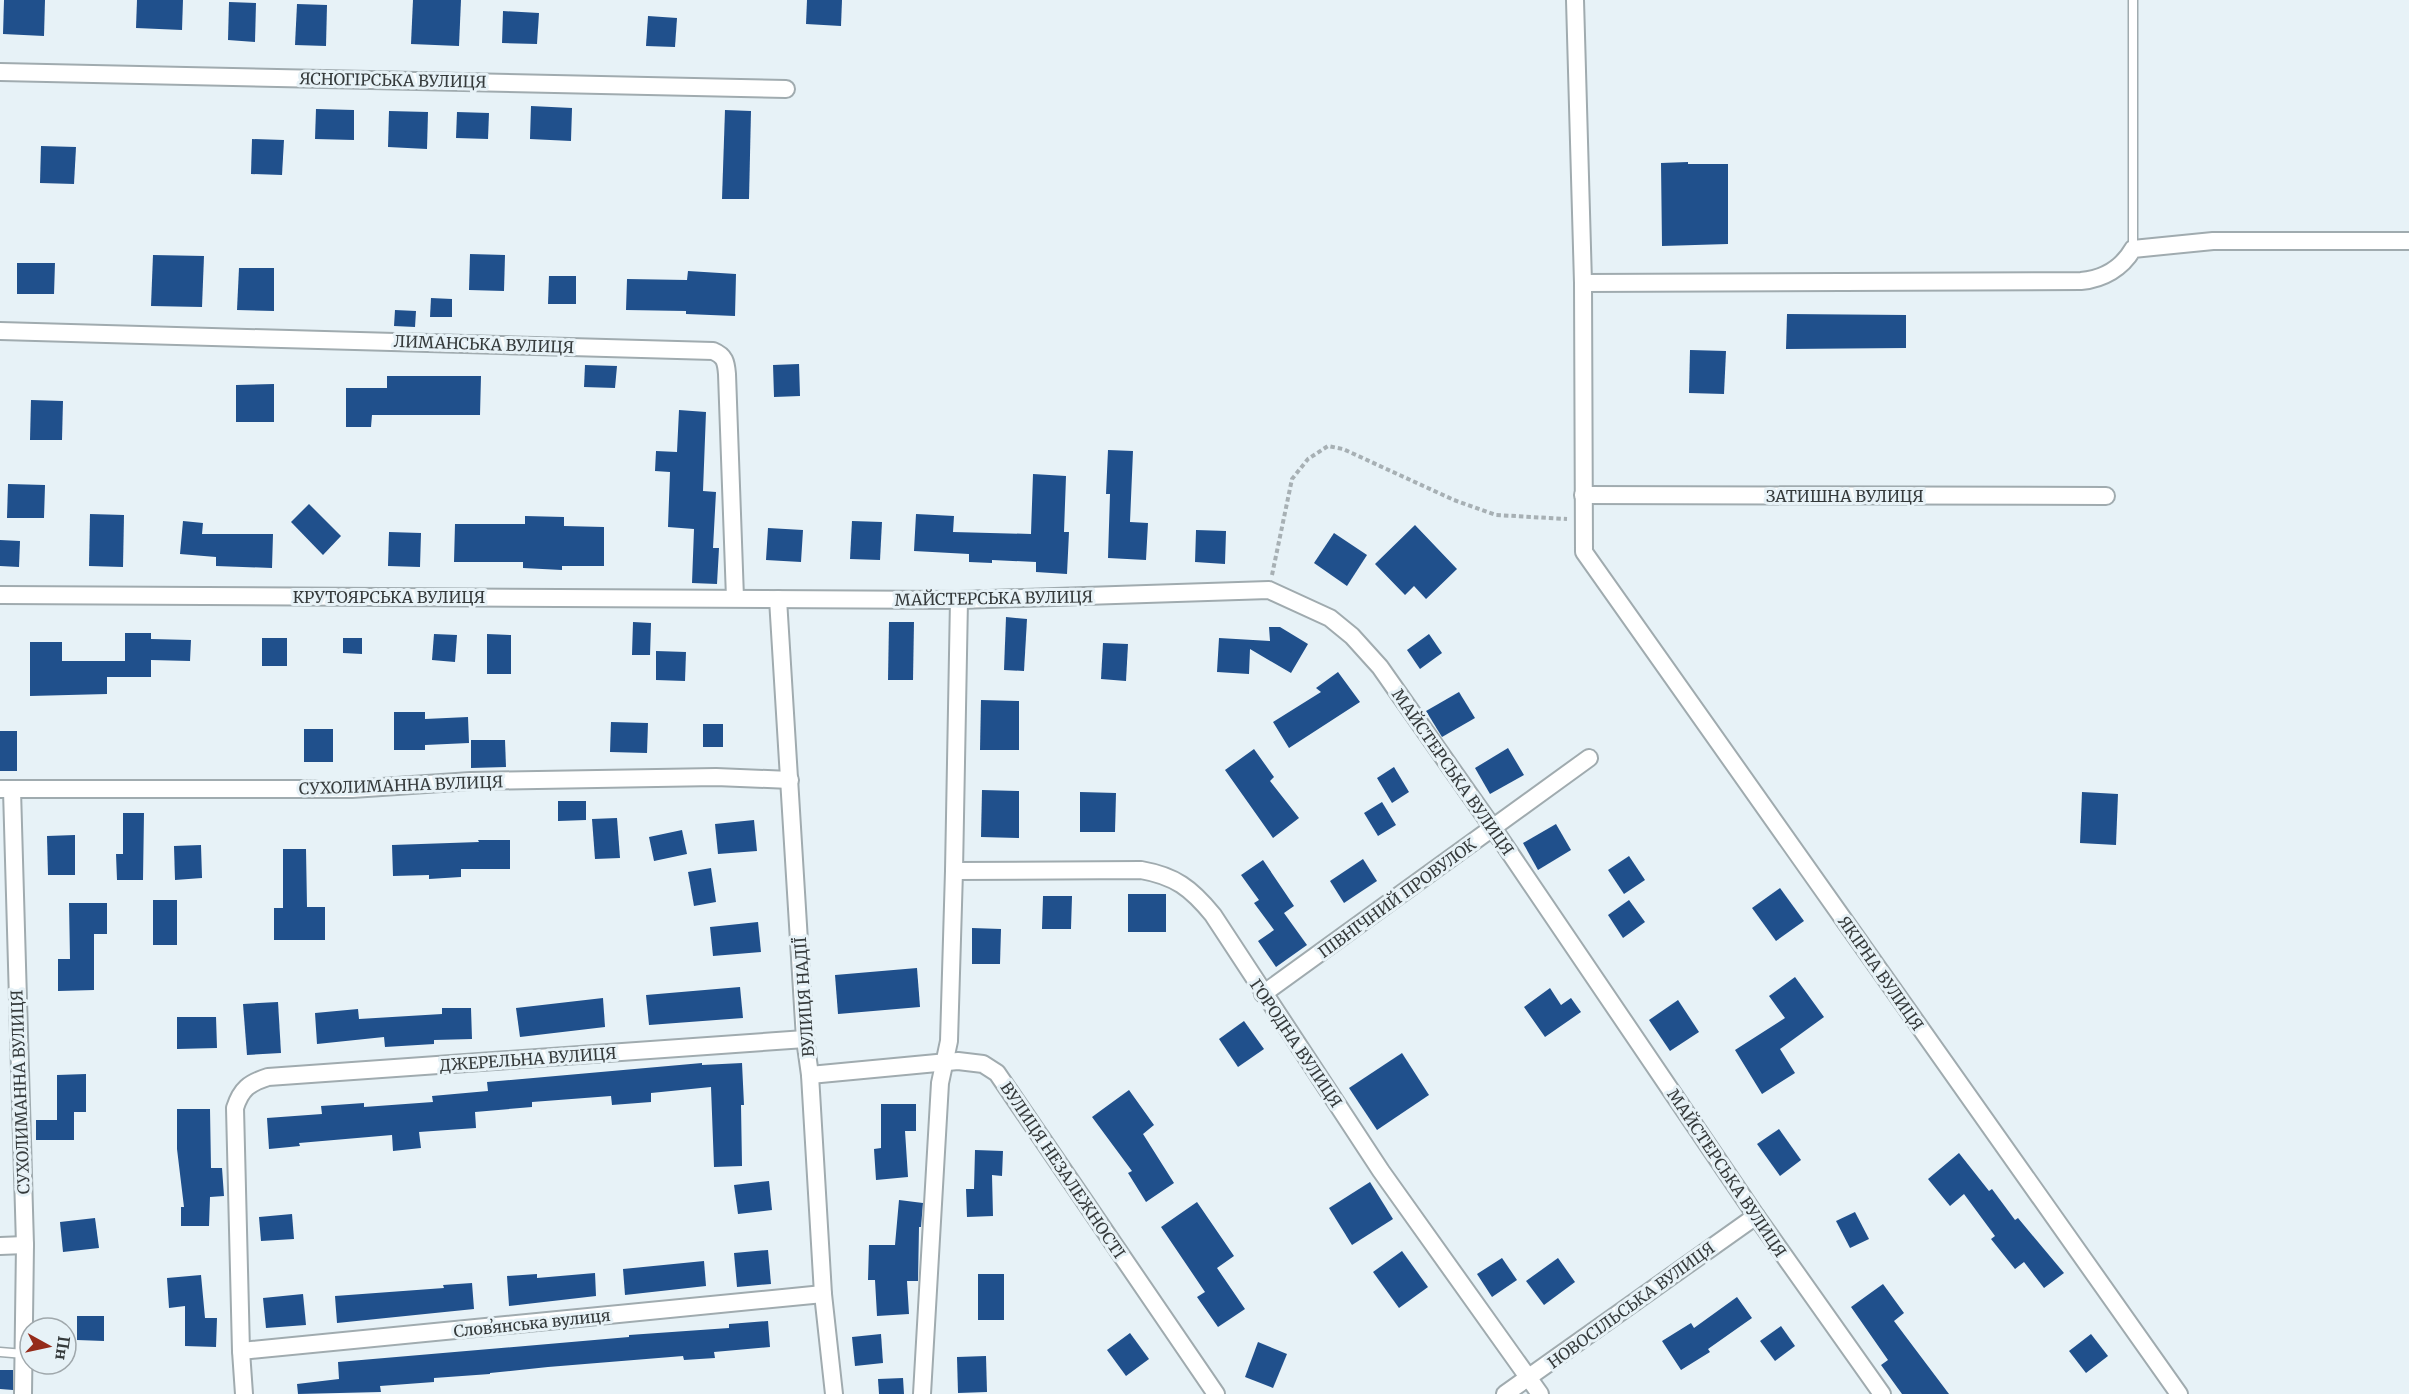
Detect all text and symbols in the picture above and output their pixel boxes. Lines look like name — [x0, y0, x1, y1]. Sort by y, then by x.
street label: ЯСНОГІРСЬКА ВУЛИЦЯ — [299, 68, 487, 92]
street label: ЛИМАНСЬКА ВУЛИЦЯ — [393, 331, 575, 357]
street label: ЗАТИШНА ВУЛИЦЯ — [1766, 486, 1924, 506]
street label: МАЙСТЕРСЬКА ВУЛИЦЯ — [895, 586, 1093, 610]
street label: КРУТОЯРСЬКА ВУЛИЦЯ — [293, 587, 485, 607]
street label: МАЙСТЕРСЬКА ВУЛИЦЯ — [1388, 685, 1518, 859]
street label: СУХОЛИМАННА ВУЛИЦЯ — [298, 771, 504, 799]
street label: ПІВНІЧНИЙ ПРОВУЛОК — [1314, 834, 1480, 962]
street label: ЯКІРНА ВУЛИЦЯ — [1834, 912, 1928, 1034]
street label: ВУЛИЦЯ НАДІЇ — [790, 936, 818, 1058]
street label: ГОРОДНА ВУЛИЦЯ — [1246, 975, 1346, 1111]
street label: СУХОЛИМАННА ВУЛИЦЯ — [6, 989, 34, 1195]
street label: ДЖЕРЕЛЬНА ВУЛИЦЯ — [439, 1043, 617, 1075]
street label: ВУЛИЦЯ НЕЗАЛЕЖНОСТІ — [996, 1078, 1130, 1262]
street label: МАЙСТЕРСЬКА ВУЛИЦЯ — [1663, 1085, 1791, 1261]
street label: НОВОСІЛЬСЬКА ВУЛИЦЯ — [1543, 1238, 1719, 1372]
street label: Словʼянська вулиця — [453, 1305, 611, 1341]
north arrow — [18, 1316, 78, 1376]
text: Пн — [51, 1335, 74, 1361]

